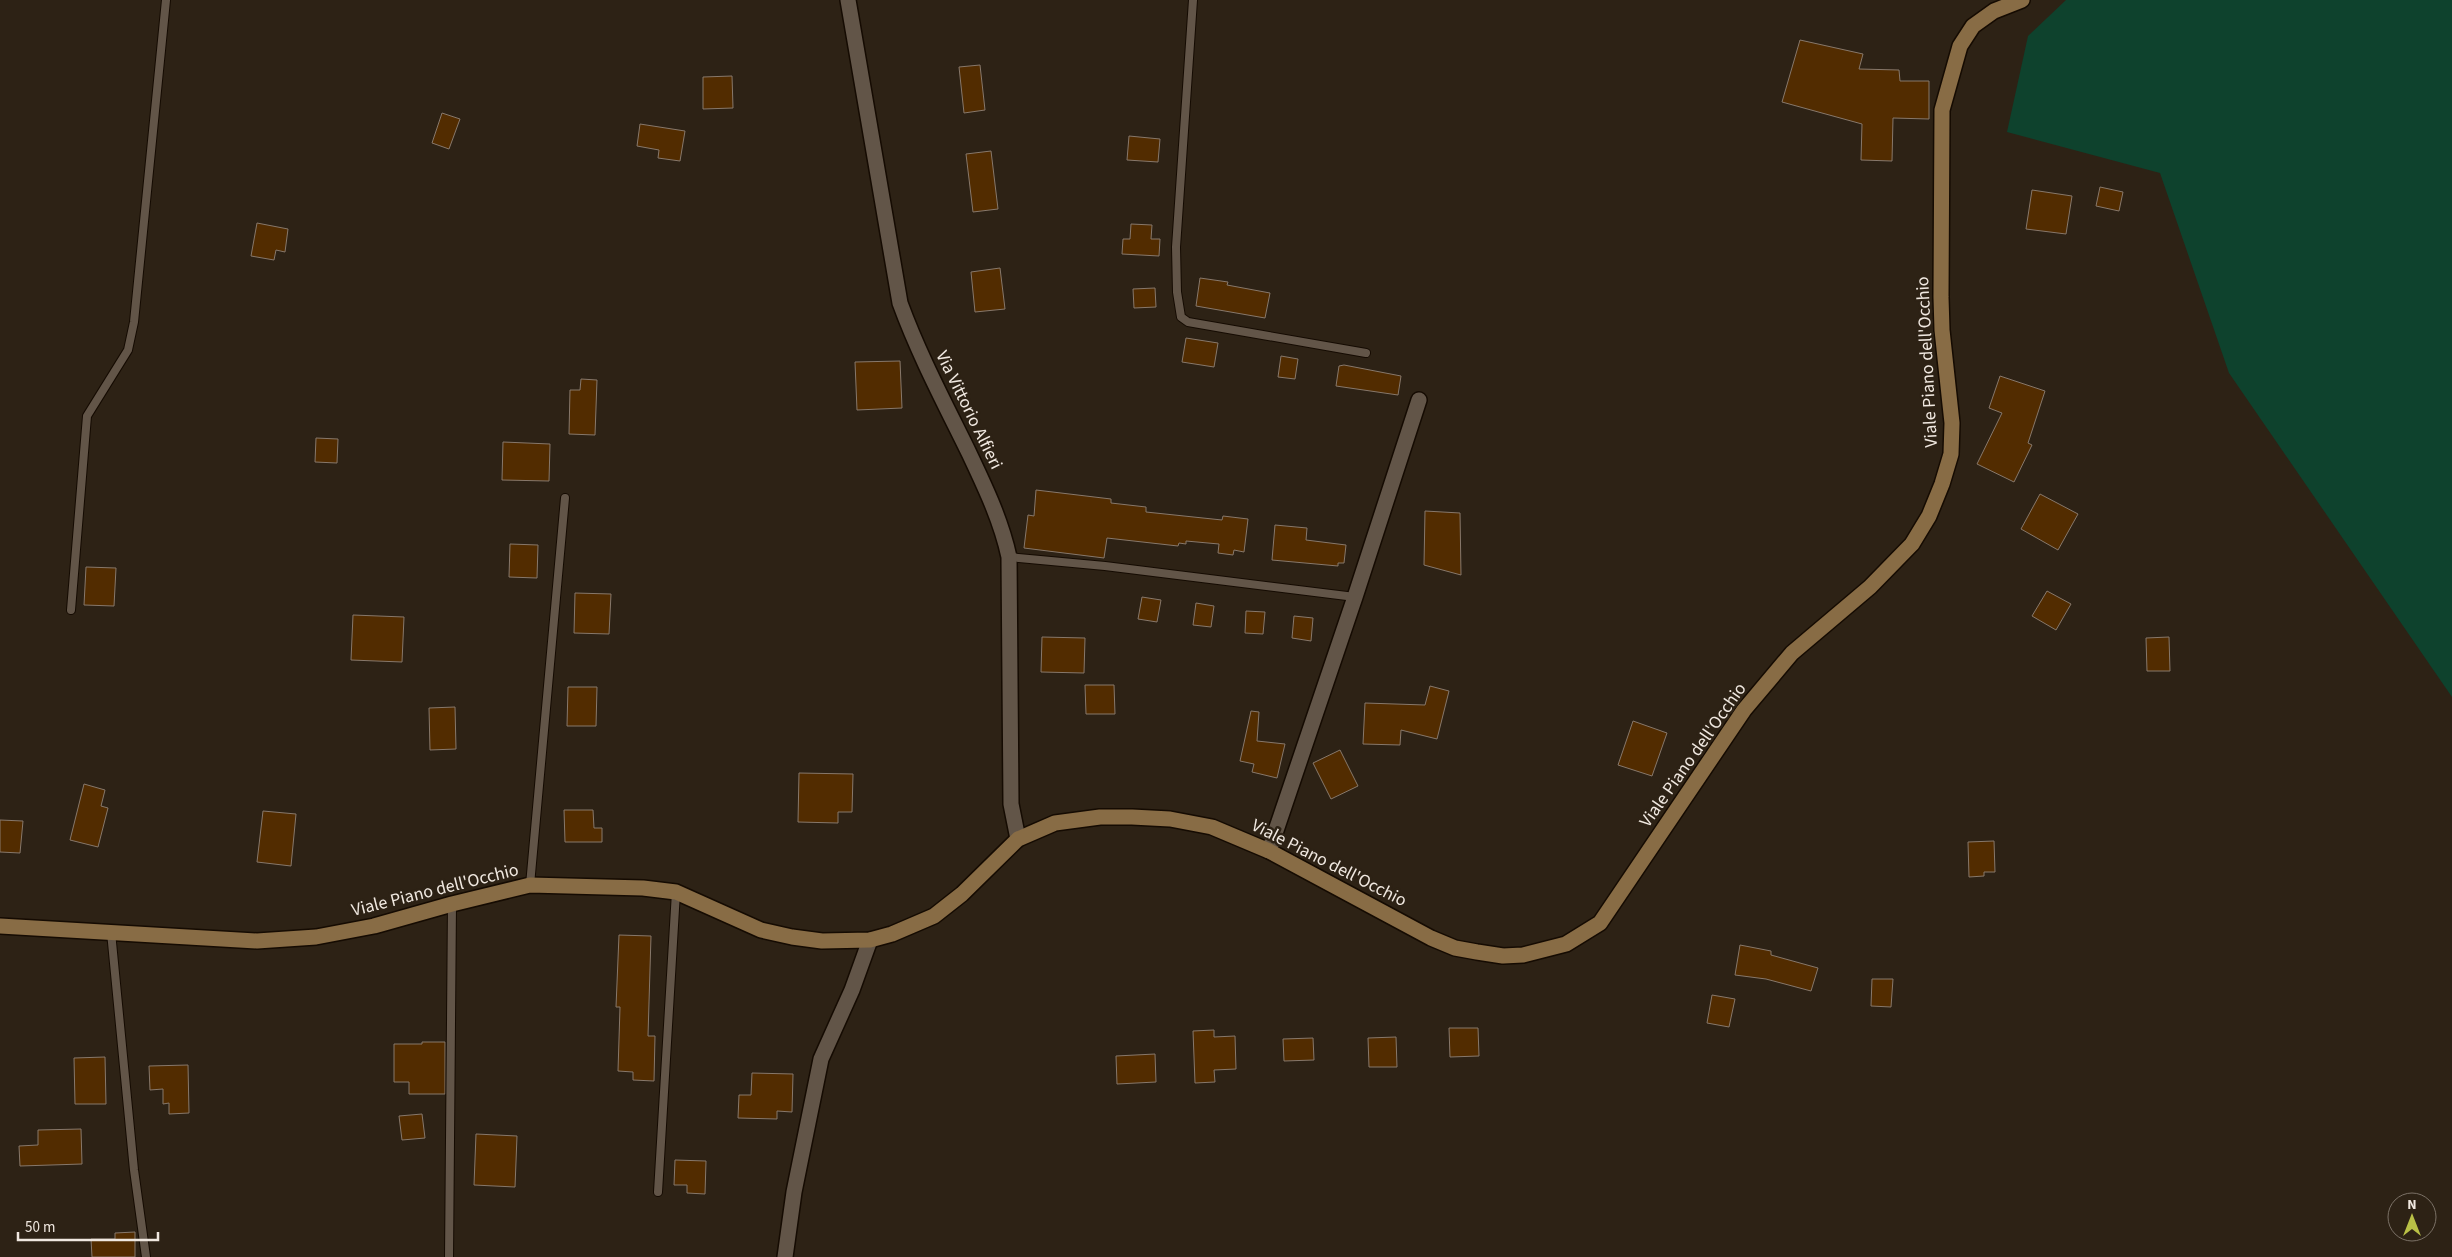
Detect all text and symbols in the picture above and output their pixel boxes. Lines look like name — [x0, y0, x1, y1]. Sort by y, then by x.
street label: Viale Piano dell'Occhio — [1910, 276, 1944, 448]
street label: Via Vittorio Alfieri — [929, 347, 1009, 473]
street label: Viale Piano dell'Occhio — [1634, 678, 1752, 832]
street label: Viale Piano dell'Occhio — [1247, 813, 1411, 913]
street label: Viale Piano dell'Occhio — [349, 857, 521, 923]
north arrow — [2387, 1192, 2437, 1242]
text: N — [2407, 1195, 2417, 1215]
scale bar — [18, 1210, 158, 1242]
text: 50 m — [25, 1217, 55, 1238]

